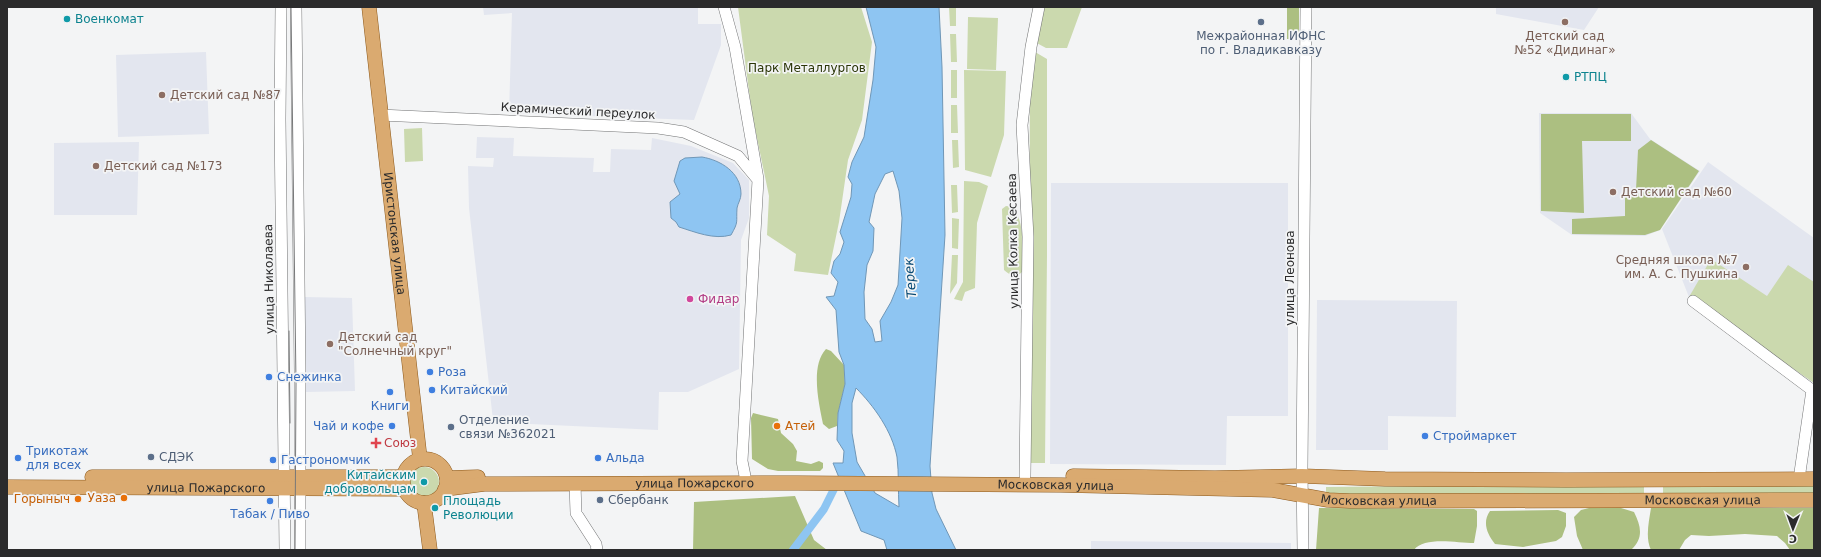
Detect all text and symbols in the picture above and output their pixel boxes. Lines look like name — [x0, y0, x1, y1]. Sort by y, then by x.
place label: Военкомат — [75, 12, 144, 26]
marker: Военкомат — [62, 14, 72, 24]
marker: Межрайонная ИФНС по г. Владикавказу — [1256, 17, 1266, 27]
marker: Детский сад №52 «Дидинаг» — [1560, 17, 1570, 27]
place label: Межрайонная ИФНС по г. Владикавказу — [1196, 29, 1326, 57]
place label: Детский сад №52 «Дидинаг» — [1514, 29, 1616, 57]
park label: Парк Металлургов — [748, 61, 866, 75]
place label: РТПЦ — [1574, 70, 1607, 84]
marker: РТПЦ — [1561, 72, 1571, 82]
place label: Детский сад №87 — [170, 88, 281, 102]
marker: Детский сад №87 — [157, 90, 167, 100]
street label: Керамический переулок — [500, 100, 656, 122]
place label: Детский сад №173 — [104, 159, 222, 173]
marker: Детский сад №173 — [91, 161, 101, 171]
street label: Иристонская улица — [381, 171, 408, 296]
street label: улица Колка Кесаева — [1005, 173, 1021, 309]
place label: Детский сад №60 — [1621, 185, 1732, 199]
marker: Детский сад №60 — [1608, 187, 1618, 197]
street label: улица Николаева — [261, 224, 277, 334]
street label: улица Леонова — [1283, 230, 1297, 326]
place label: Средняя школа №7 им. А. С. Пушкина — [1616, 253, 1738, 281]
water label: Терек — [901, 257, 919, 299]
marker: Средняя школа №7 им. А. С. Пушкина — [1741, 262, 1751, 272]
place label: Фидар — [698, 292, 739, 306]
marker: Фидар — [685, 294, 695, 304]
place label: Детский сад "Солнечный круг" — [338, 330, 452, 358]
marker: Детский сад "Солнечный круг" — [325, 339, 335, 349]
place label: Роза — [438, 365, 466, 379]
marker: Роза — [425, 367, 435, 377]
place label: Снежинка — [277, 370, 342, 384]
marker: Снежинка — [264, 372, 274, 382]
place label: Китайский — [440, 383, 508, 397]
marker: Китайский — [427, 385, 437, 395]
marker: Книги — [385, 387, 395, 397]
place label: Книги — [371, 399, 409, 413]
place label: Отделение связи №362021 — [459, 413, 556, 441]
place label: Чай и кофе — [313, 419, 384, 433]
place label: Атей — [785, 419, 815, 433]
marker: Чай и кофе — [387, 421, 397, 431]
marker: Атей — [772, 421, 782, 431]
marker: Отделение связи №362021 — [446, 422, 456, 432]
place label: Строймаркет — [1433, 429, 1517, 443]
marker: Строймаркет — [1420, 431, 1430, 441]
place label: Союз — [384, 436, 416, 450]
marker: Союз — [371, 438, 381, 448]
place label: Трикотаж для всех — [25, 444, 89, 472]
place label: СДЭК — [159, 450, 194, 464]
place label: Альда — [606, 451, 645, 465]
marker: СДЭК — [146, 452, 156, 462]
marker: Трикотаж для всех — [13, 453, 23, 463]
place label: Гастрономчик — [281, 453, 371, 467]
marker: Альда — [593, 453, 603, 463]
marker: Гастрономчик — [268, 455, 278, 465]
place label: Китайским добровольцам — [324, 468, 416, 496]
street label: улица Пожарского — [635, 476, 754, 491]
marker: Китайским добровольцам — [419, 477, 429, 487]
street label: Московская улица — [997, 478, 1114, 493]
street label: улица Пожарского — [146, 481, 266, 495]
place label: Уаза — [88, 491, 116, 505]
place label: Горыныч — [14, 492, 70, 506]
street label: Московская улица — [1319, 492, 1437, 508]
marker: Уаза — [119, 493, 129, 503]
place label: Сбербанк — [608, 493, 669, 507]
street label: Московская улица — [1644, 493, 1761, 507]
marker: Горыныч — [73, 494, 83, 504]
place label: Площадь Революции — [443, 494, 514, 522]
marker: Сбербанк — [595, 495, 605, 505]
marker: Табак / Пиво — [265, 496, 275, 506]
marker: Площадь Революции — [430, 503, 440, 513]
place label: Табак / Пиво — [229, 507, 310, 521]
north arrow — [1773, 509, 1813, 549]
text: С — [1789, 532, 1797, 545]

